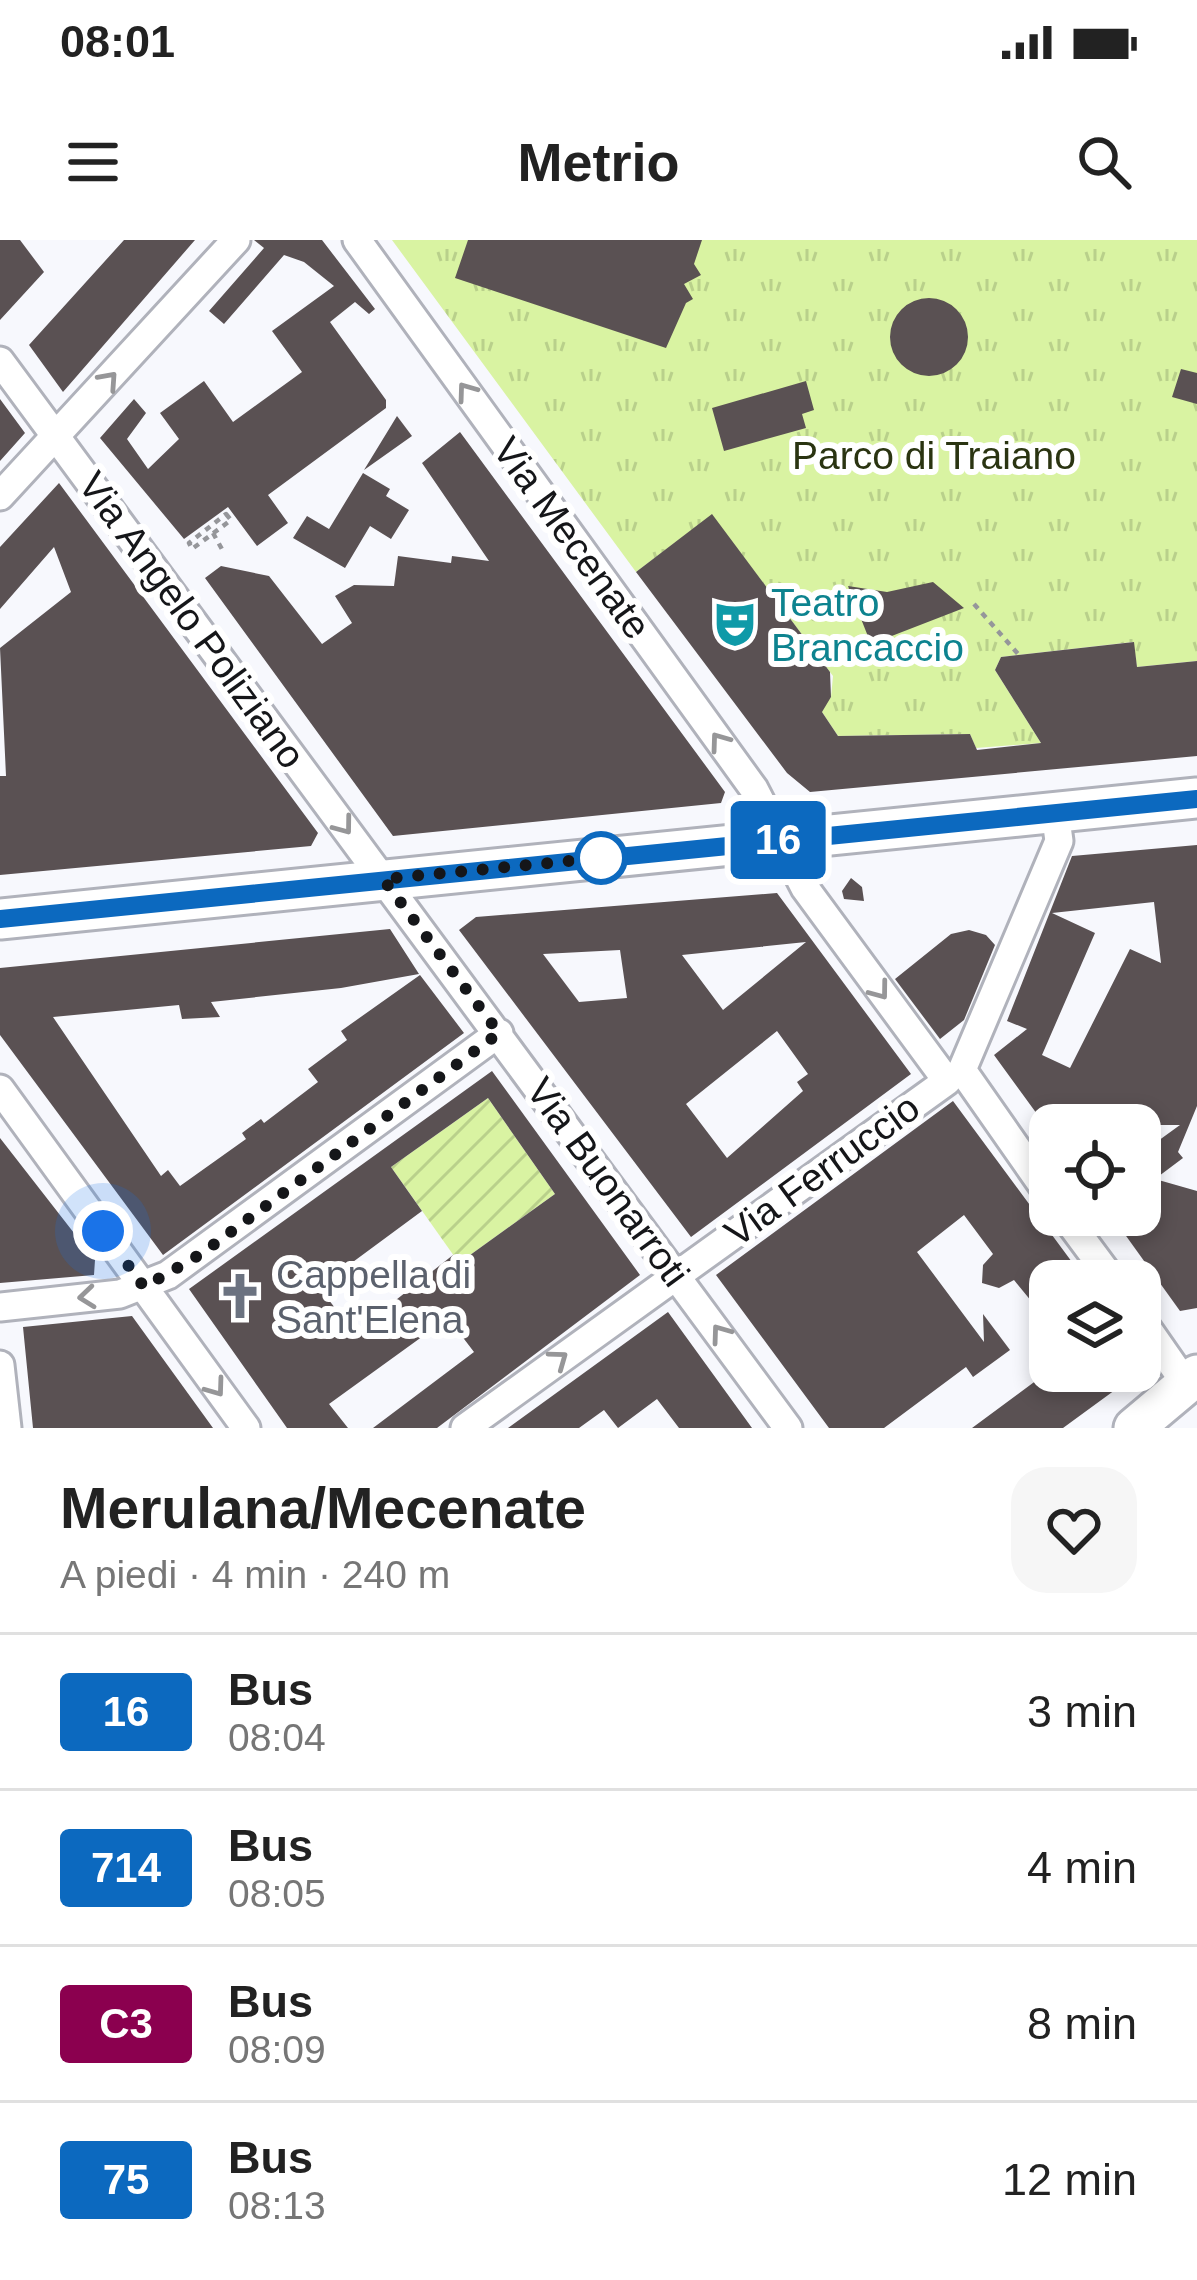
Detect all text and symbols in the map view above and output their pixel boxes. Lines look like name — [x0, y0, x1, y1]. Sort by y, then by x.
text: 08:01 — [60, 16, 175, 67]
icon: menu — [60, 129, 126, 195]
icon: search — [1071, 129, 1137, 195]
text: Metrio — [518, 132, 680, 192]
one-way arrow — [95, 373, 116, 394]
one-way arrow — [458, 382, 480, 404]
street label: Via Mecenate — [485, 429, 659, 647]
park label: Parco di Traiano — [792, 434, 1076, 477]
street label: Via Angelo Poliziano — [70, 464, 314, 776]
place label: Teatro Brancaccio — [771, 581, 964, 669]
theatre icon: Teatro Brancaccio — [710, 599, 760, 649]
one-way arrow — [712, 733, 734, 754]
line badge: 16 — [724, 801, 832, 879]
one-way arrow — [330, 813, 352, 834]
text: 16 — [755, 816, 801, 863]
unlabelled marker — [576, 833, 626, 883]
one-way arrow — [866, 978, 888, 999]
street label: Via Buonarroti — [518, 1070, 698, 1294]
street label: Via Ferruccio — [717, 1085, 927, 1255]
map controls — [1029, 1104, 1161, 1392]
button: locate — [1029, 1104, 1161, 1236]
your location — [73, 1201, 133, 1261]
place label: Cappella di Sant'Elena — [276, 1253, 471, 1341]
button: layers — [1029, 1260, 1161, 1392]
church icon: Cappella di Sant'Elena — [215, 1271, 265, 1321]
one-way arrow — [77, 1284, 97, 1310]
one-way arrow — [712, 1325, 734, 1346]
one-way arrow — [546, 1351, 568, 1373]
one-way arrow — [202, 1374, 224, 1396]
button: heart — [1011, 1467, 1137, 1593]
text: Merulana/Mecenate — [60, 1476, 586, 1540]
text: A piedi · 4 min · 240 m — [60, 1553, 450, 1596]
text: Bus — [228, 1664, 313, 1715]
text: 3 min — [1027, 1686, 1137, 1737]
text: 16 — [103, 1688, 149, 1735]
text: 08:04 — [228, 1716, 326, 1759]
text: Bus — [228, 1820, 313, 1871]
text: 4 min — [1027, 1842, 1137, 1893]
text: 714 — [91, 1844, 161, 1891]
text: 08:05 — [228, 1872, 326, 1915]
text: Bus — [228, 1976, 313, 2027]
text: 8 min — [1027, 1998, 1137, 2049]
text: C3 — [99, 2000, 153, 2047]
text: 08:09 — [228, 2028, 326, 2071]
text: Bus — [228, 2132, 313, 2183]
text: 12 min — [1002, 2154, 1137, 2205]
text: 75 — [103, 2156, 149, 2203]
text: 08:13 — [228, 2184, 326, 2227]

